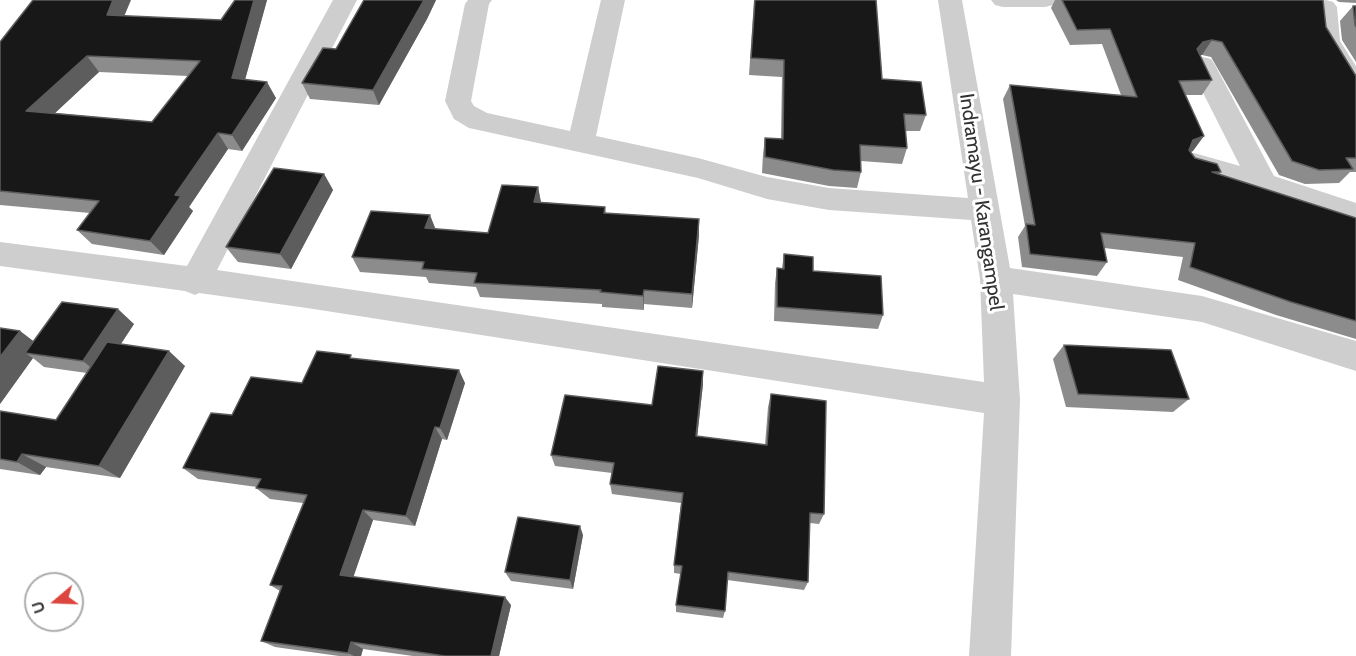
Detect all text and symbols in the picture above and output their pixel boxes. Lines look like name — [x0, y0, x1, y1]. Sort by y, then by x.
street label: Indramayu - Karangampel — [954, 92, 1008, 312]
north arrow — [24, 572, 84, 632]
text: U — [28, 599, 49, 616]

